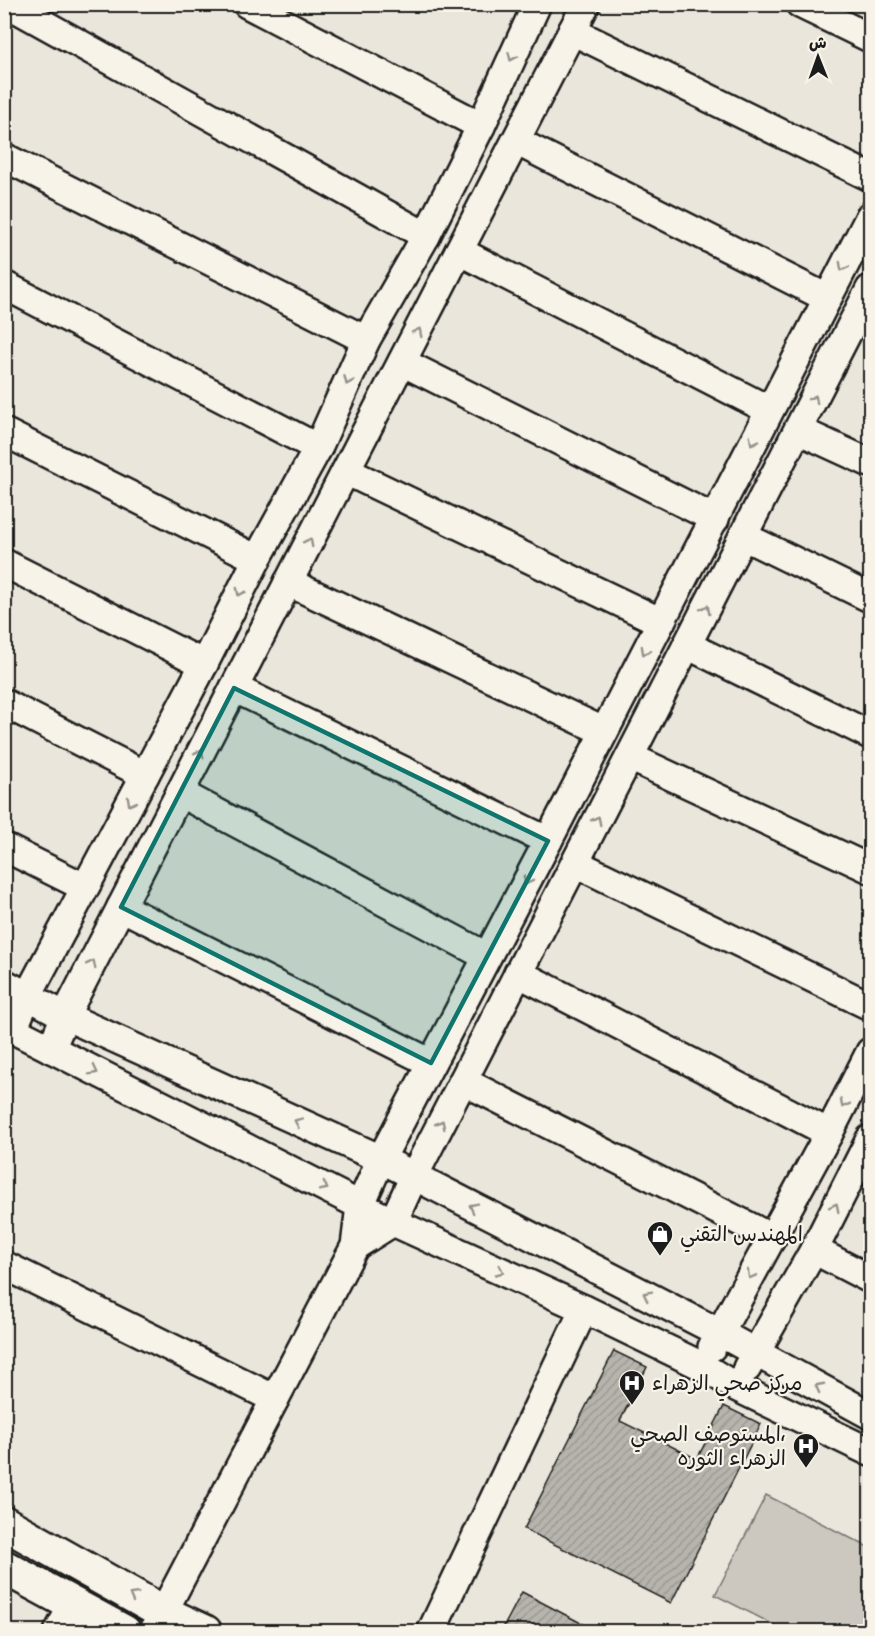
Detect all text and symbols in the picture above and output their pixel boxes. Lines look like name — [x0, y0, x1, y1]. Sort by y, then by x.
north arrow — [788, 27, 848, 87]
text: ش — [809, 33, 827, 54]
one-way arrow — [508, 51, 520, 62]
one-way arrow — [839, 261, 850, 272]
one-way arrow — [410, 327, 422, 338]
one-way arrow — [344, 374, 356, 385]
one-way arrow — [807, 394, 818, 405]
one-way arrow — [749, 434, 761, 445]
one-way arrow — [302, 538, 313, 549]
one-way arrow — [236, 585, 248, 596]
one-way arrow — [698, 605, 710, 616]
one-way arrow — [641, 645, 652, 656]
one-way arrow — [193, 748, 205, 759]
one-way arrow — [127, 795, 138, 806]
one-way arrow — [590, 816, 601, 826]
one-way arrow — [522, 874, 534, 885]
one-way arrow — [85, 959, 96, 970]
one-way arrow — [88, 1063, 99, 1075]
one-way arrow — [840, 1098, 851, 1108]
one-way arrow — [293, 1117, 304, 1129]
one-way arrow — [433, 1119, 445, 1130]
one-way arrow — [318, 1180, 329, 1191]
one-way arrow — [469, 1202, 480, 1214]
one-way arrow — [828, 1203, 840, 1214]
shop icon: المهندس التقني — [645, 1219, 675, 1257]
place label: المهندس التقني — [680, 1221, 803, 1253]
one-way arrow — [494, 1263, 505, 1275]
one-way arrow — [747, 1269, 758, 1280]
one-way arrow — [642, 1291, 653, 1303]
hospital icon: مركز صحي الزهراء — [617, 1368, 647, 1406]
place label: مركز صحي الزهراء — [652, 1370, 802, 1402]
one-way arrow — [815, 1383, 825, 1394]
place label: المستوصف الصحي، الزهراء الثوره — [630, 1421, 786, 1473]
hospital icon: المستوصف الصحي، الزهراء الثوره — [791, 1431, 821, 1469]
one-way arrow — [129, 1592, 140, 1604]

